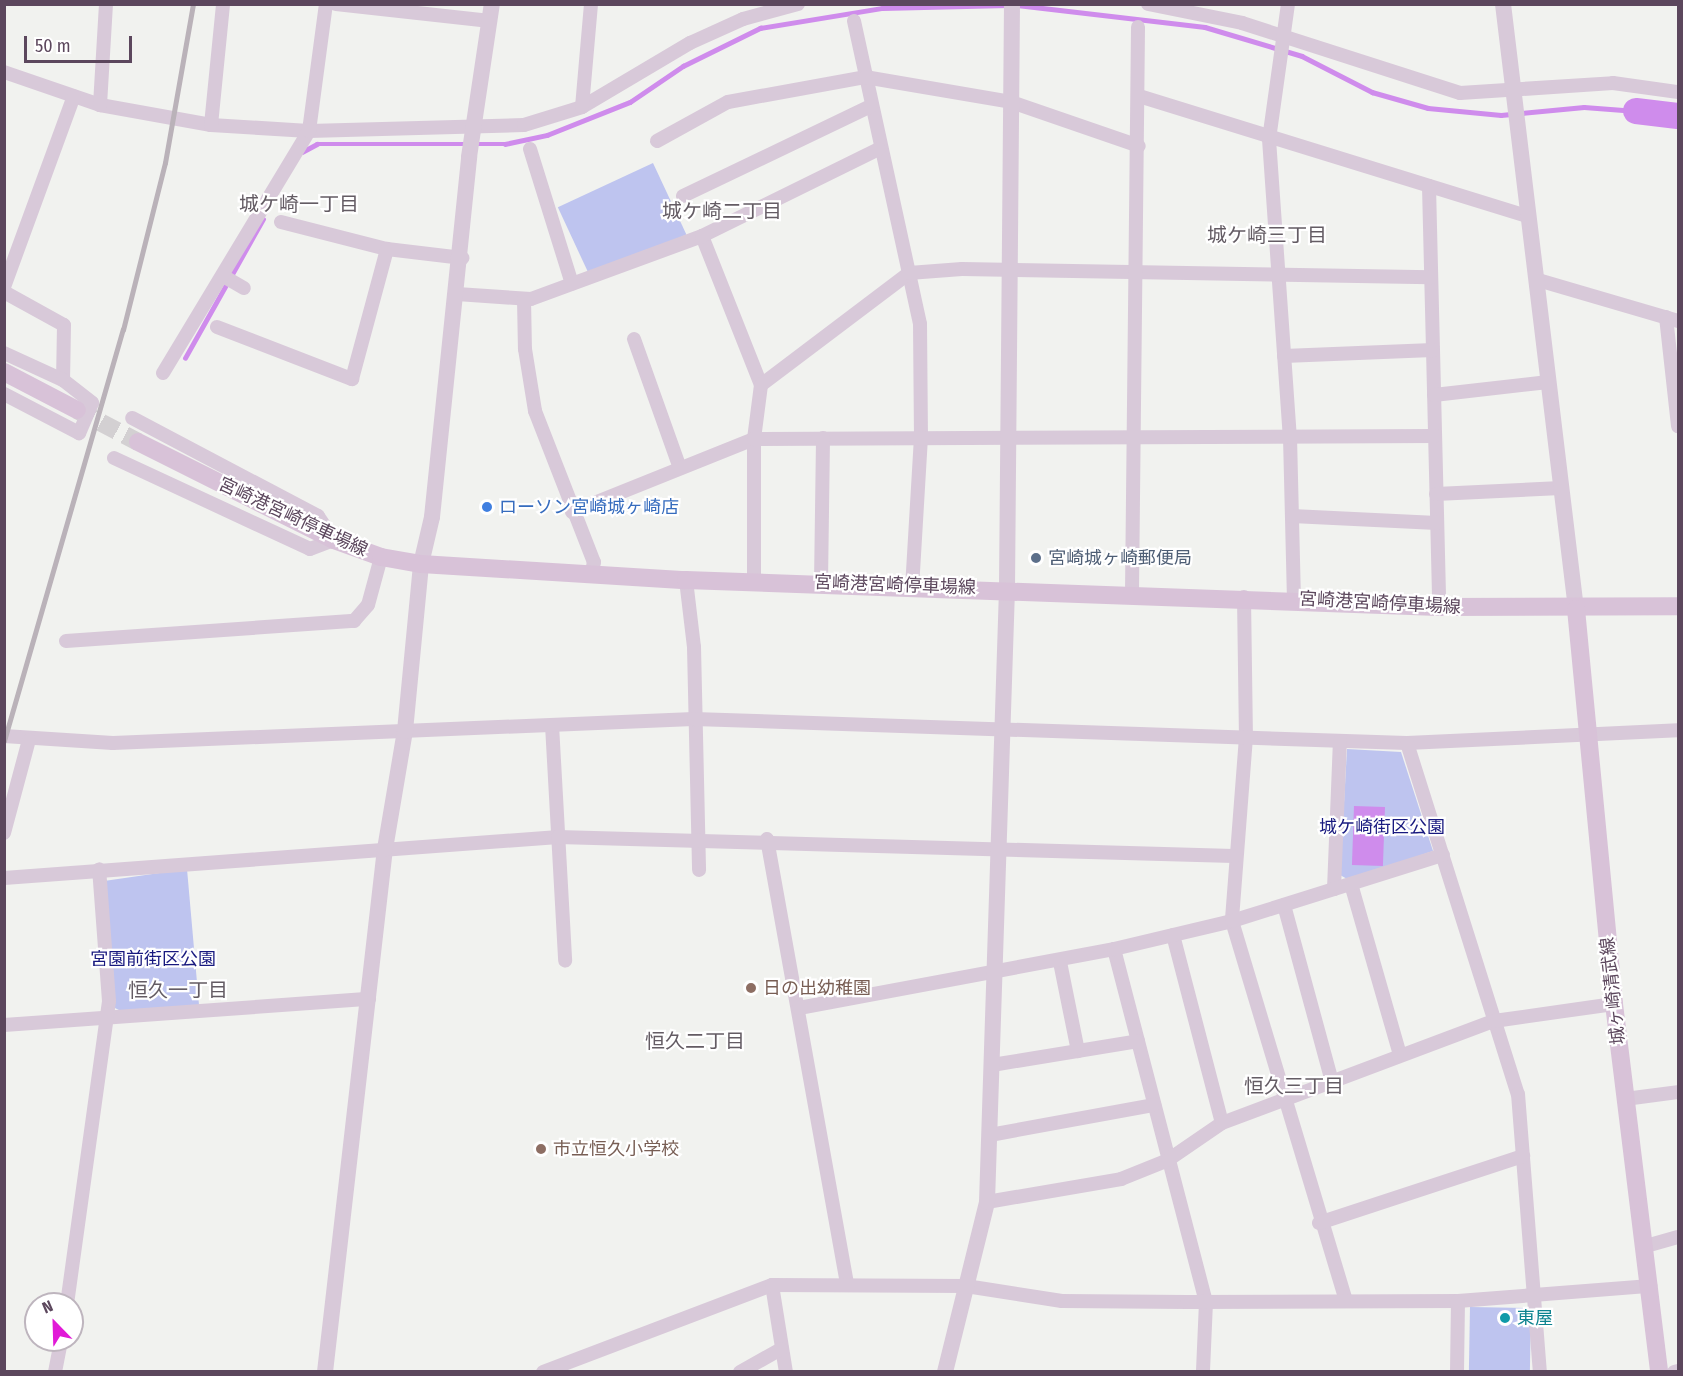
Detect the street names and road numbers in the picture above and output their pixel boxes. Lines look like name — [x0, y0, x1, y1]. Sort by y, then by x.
street label: 宮崎港宮崎停車場線 — [215, 473, 371, 561]
street label: 宮崎港宮崎停車場線 — [814, 571, 976, 599]
street label: 宮崎港宮崎停車場線 — [1299, 588, 1461, 618]
street label: 城ヶ崎清武線 — [1597, 936, 1629, 1046]

